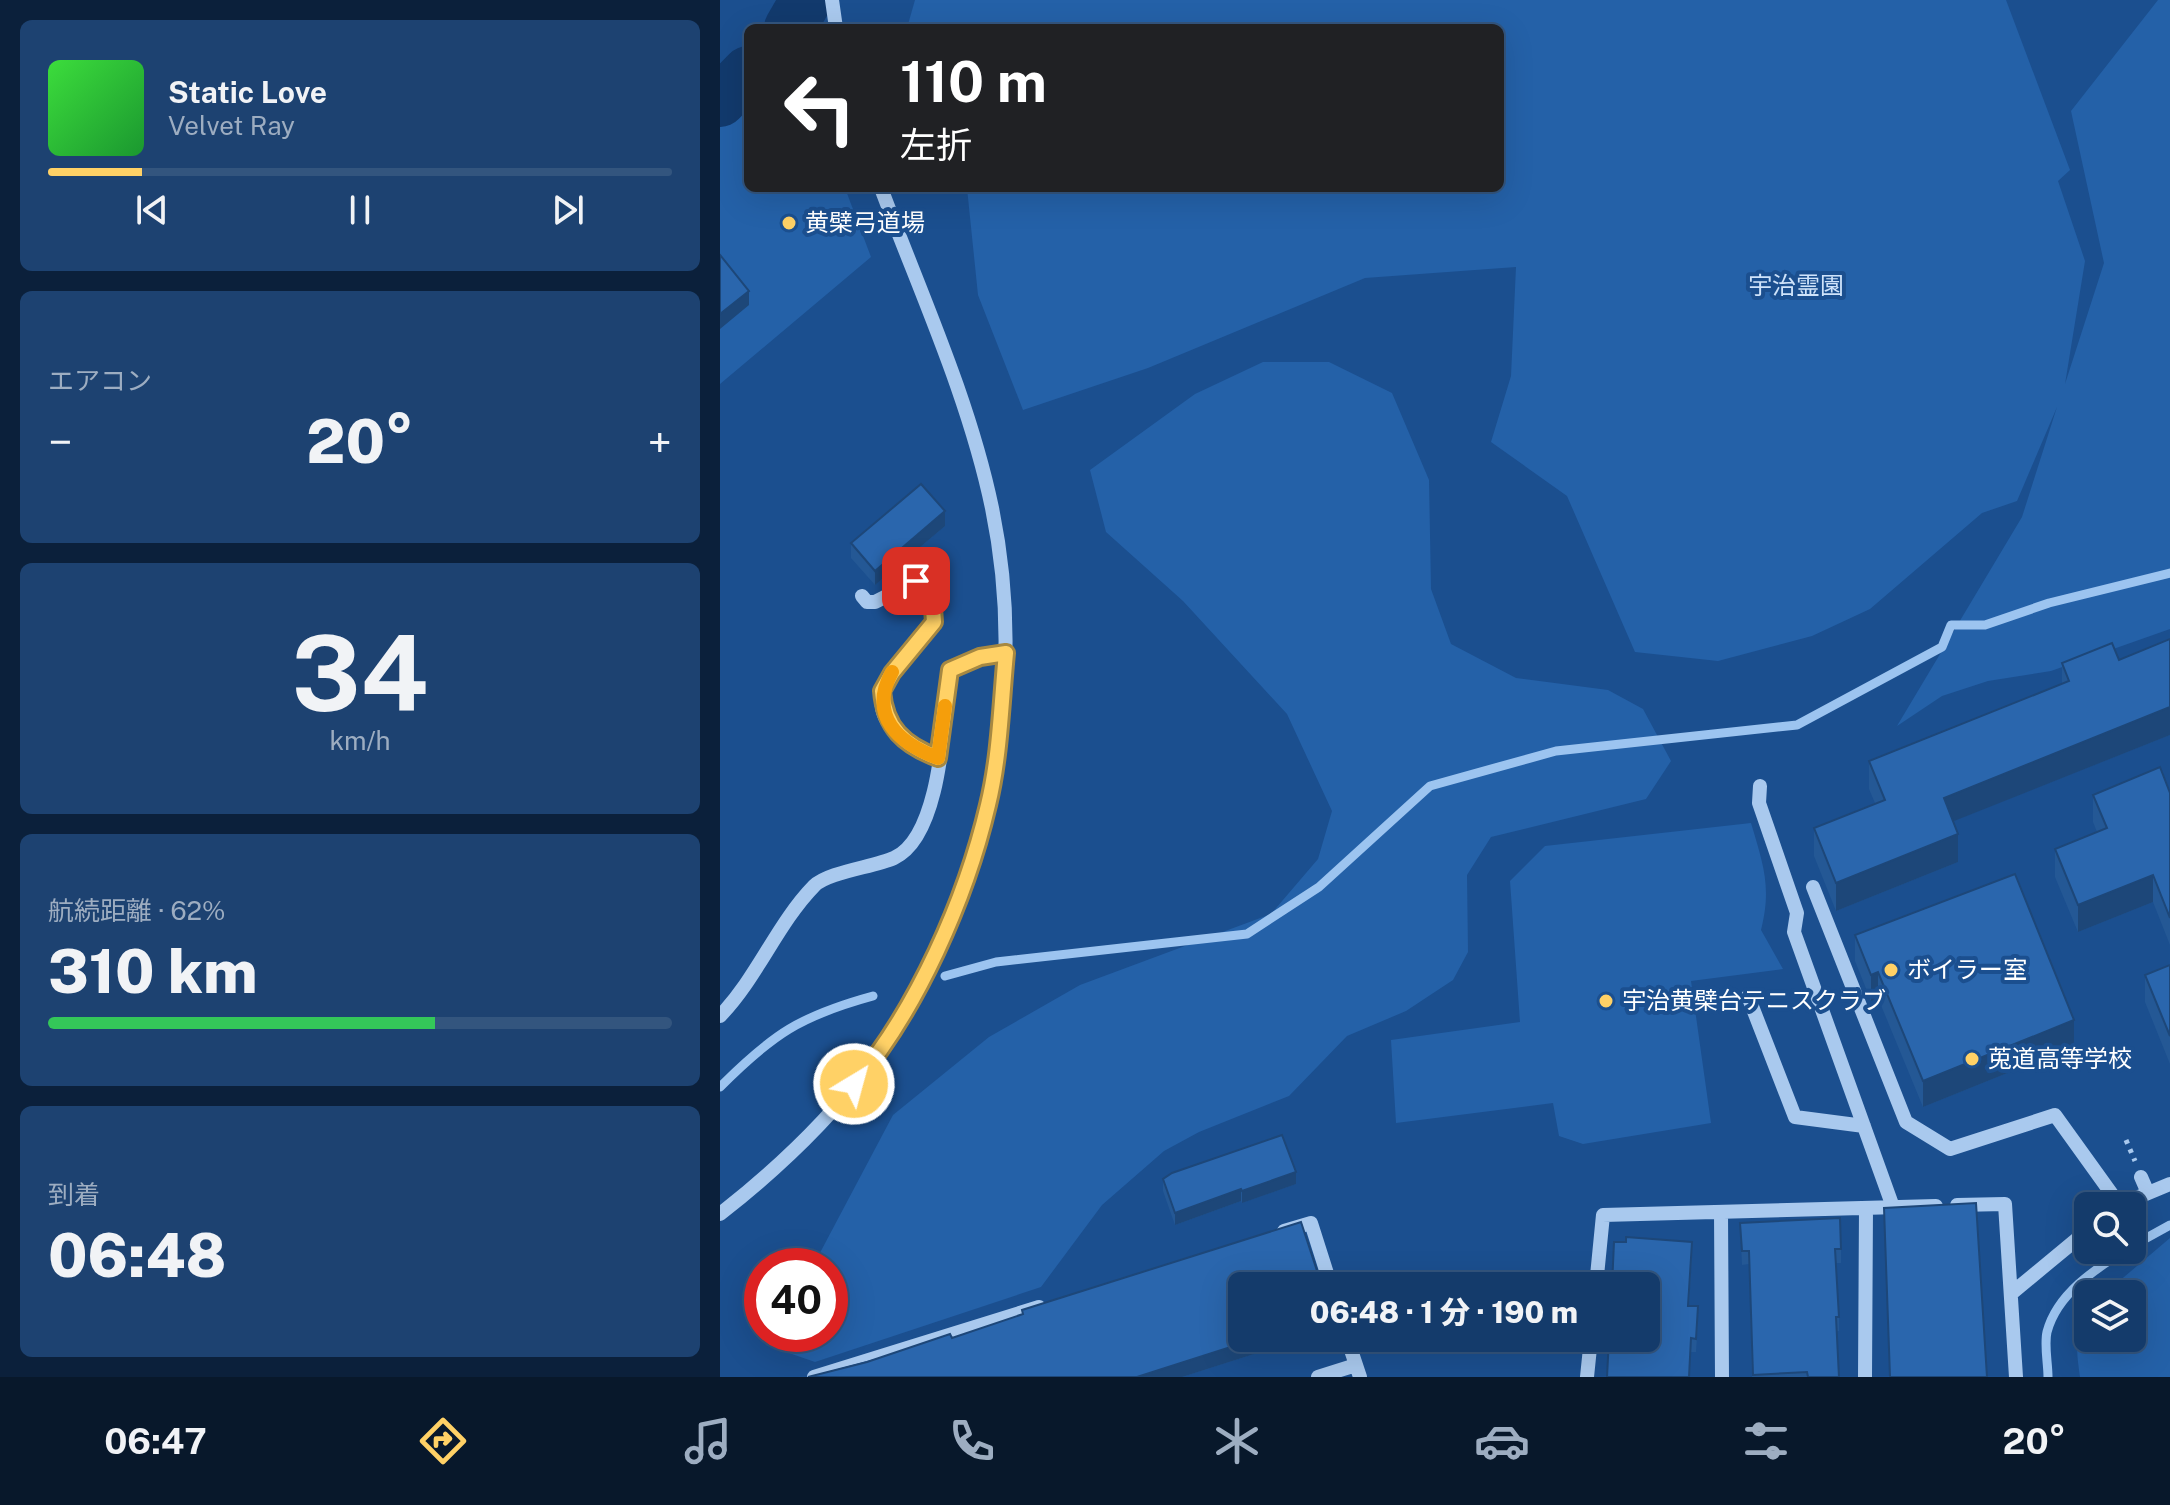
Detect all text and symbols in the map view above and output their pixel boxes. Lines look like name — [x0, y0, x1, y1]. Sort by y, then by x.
text: 110 m — [900, 49, 1047, 115]
icon: left — [768, 56, 872, 160]
text: Static Love — [168, 74, 327, 110]
text: Velvet Ray — [168, 110, 295, 141]
text: 左折 — [900, 124, 972, 166]
icon: previous — [130, 188, 174, 232]
icon: pause — [338, 188, 382, 232]
icon: next — [546, 188, 590, 232]
place label: 黄檗弓道場 — [805, 208, 925, 236]
marker: 黄檗弓道場 — [780, 214, 798, 232]
park label: 宇治霊園 — [1748, 271, 1844, 299]
text: エアコン — [48, 365, 152, 396]
text: 20° — [306, 406, 414, 477]
text: − — [48, 416, 72, 468]
text: + — [648, 416, 672, 468]
pin — [882, 547, 950, 615]
icon: arrive — [894, 559, 938, 603]
text: 34 — [291, 612, 429, 734]
text: km/h — [329, 725, 391, 756]
text: 航続距離 · 62% — [48, 895, 226, 926]
text: 310 km — [48, 936, 258, 1007]
place label: ボイラー室 — [1907, 955, 2027, 983]
marker: ボイラー室 — [1882, 961, 1900, 979]
place label: 宇治黄檗台テニスクラブ — [1622, 986, 1886, 1014]
marker: 宇治黄檗台テニスクラブ — [1597, 992, 1615, 1010]
position arrow — [812, 1042, 896, 1126]
place label: 莵道高等学校 — [1988, 1044, 2132, 1072]
marker: 莵道高等学校 — [1963, 1050, 1981, 1068]
text: 到着 — [48, 1179, 100, 1210]
map controls — [2074, 1192, 2146, 1352]
button: search — [2074, 1192, 2146, 1264]
text: 06:48 — [48, 1220, 226, 1291]
speed limit sign: 40 — [744, 1248, 848, 1352]
button: layers — [2074, 1280, 2146, 1352]
text: 06:48 · 1 分 · 190 m — [1310, 1294, 1578, 1330]
icon: directions — [415, 1413, 471, 1469]
icon: music — [680, 1413, 736, 1469]
icon: phone — [944, 1413, 1000, 1469]
icon: climate — [1209, 1413, 1265, 1469]
icon: car — [1474, 1413, 1530, 1469]
icon: filters — [1738, 1413, 1794, 1469]
text: 06:47 — [104, 1420, 207, 1462]
text: 20° — [2003, 1420, 2066, 1462]

